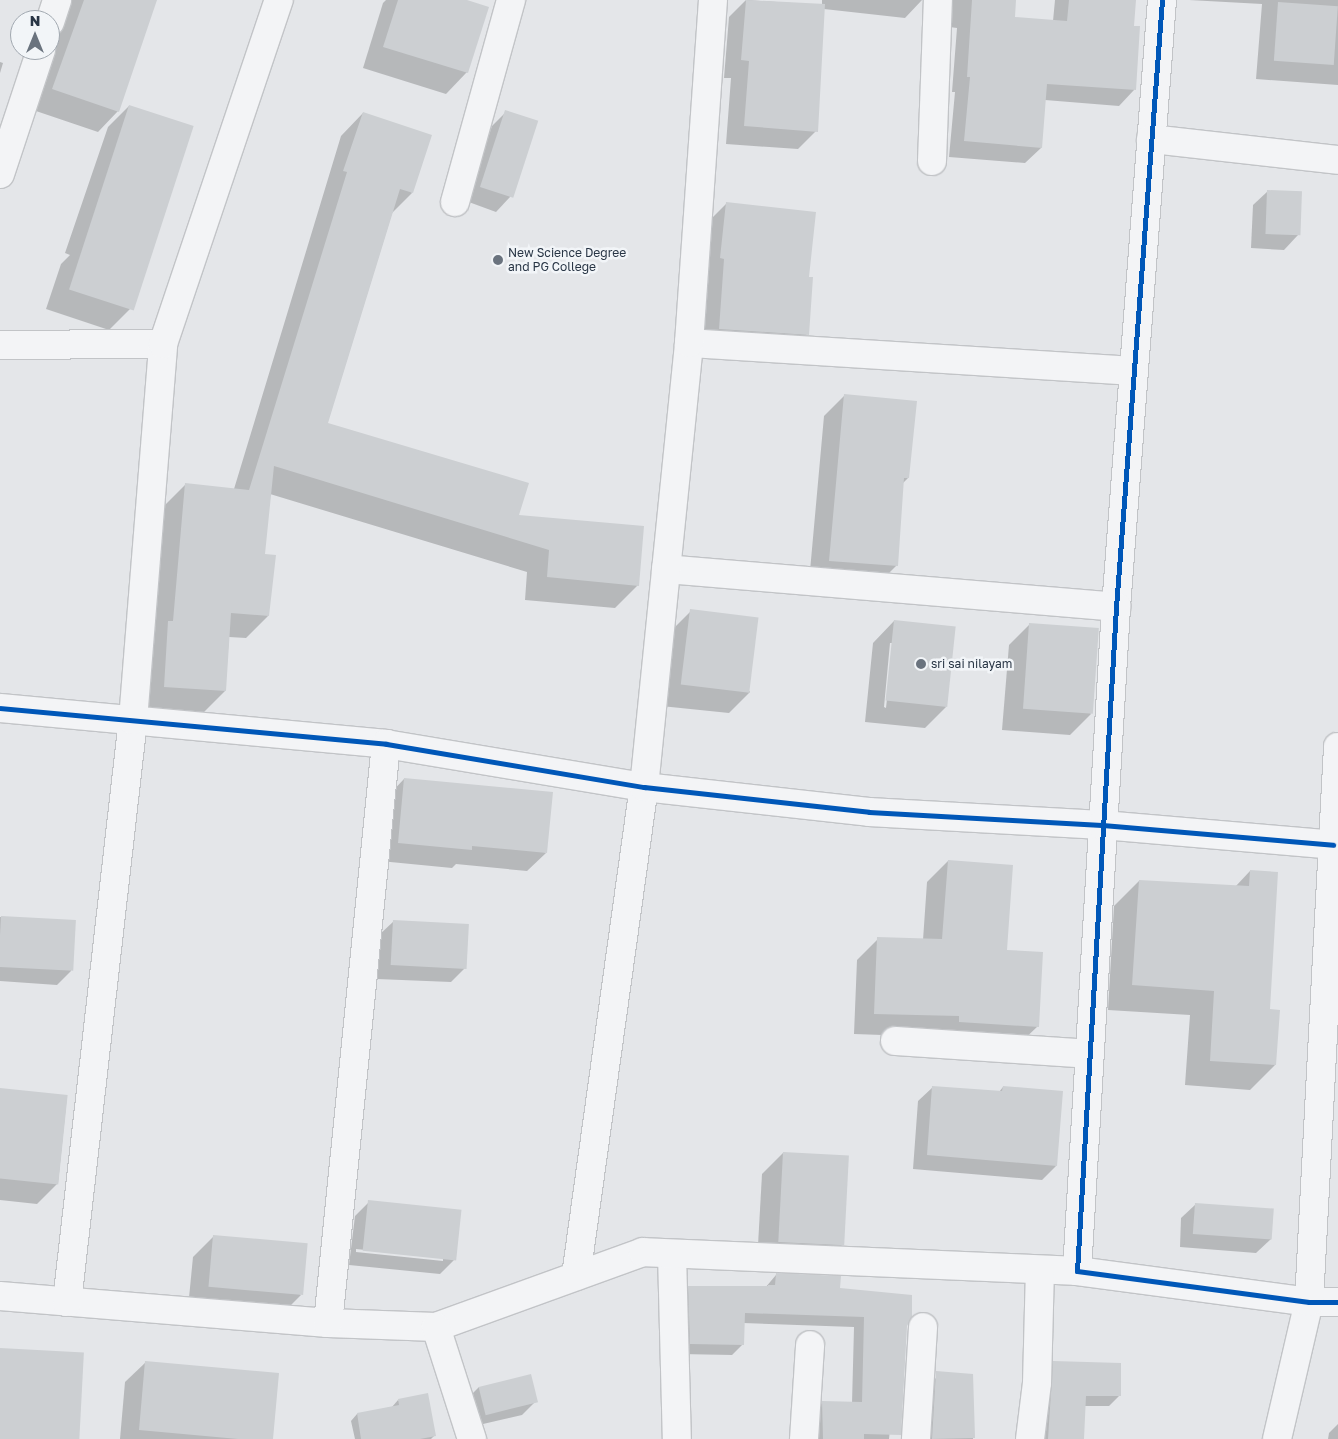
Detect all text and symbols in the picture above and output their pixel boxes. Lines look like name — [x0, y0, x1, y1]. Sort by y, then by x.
north arrow — [10, 10, 60, 60]
text: N — [30, 12, 40, 29]
place label: New Science Degree and PG College — [508, 246, 626, 274]
marker: New Science Degree and PG College — [492, 254, 504, 266]
place label: sri sai nilayam — [931, 657, 1012, 671]
marker: sri sai nilayam — [915, 658, 927, 670]

